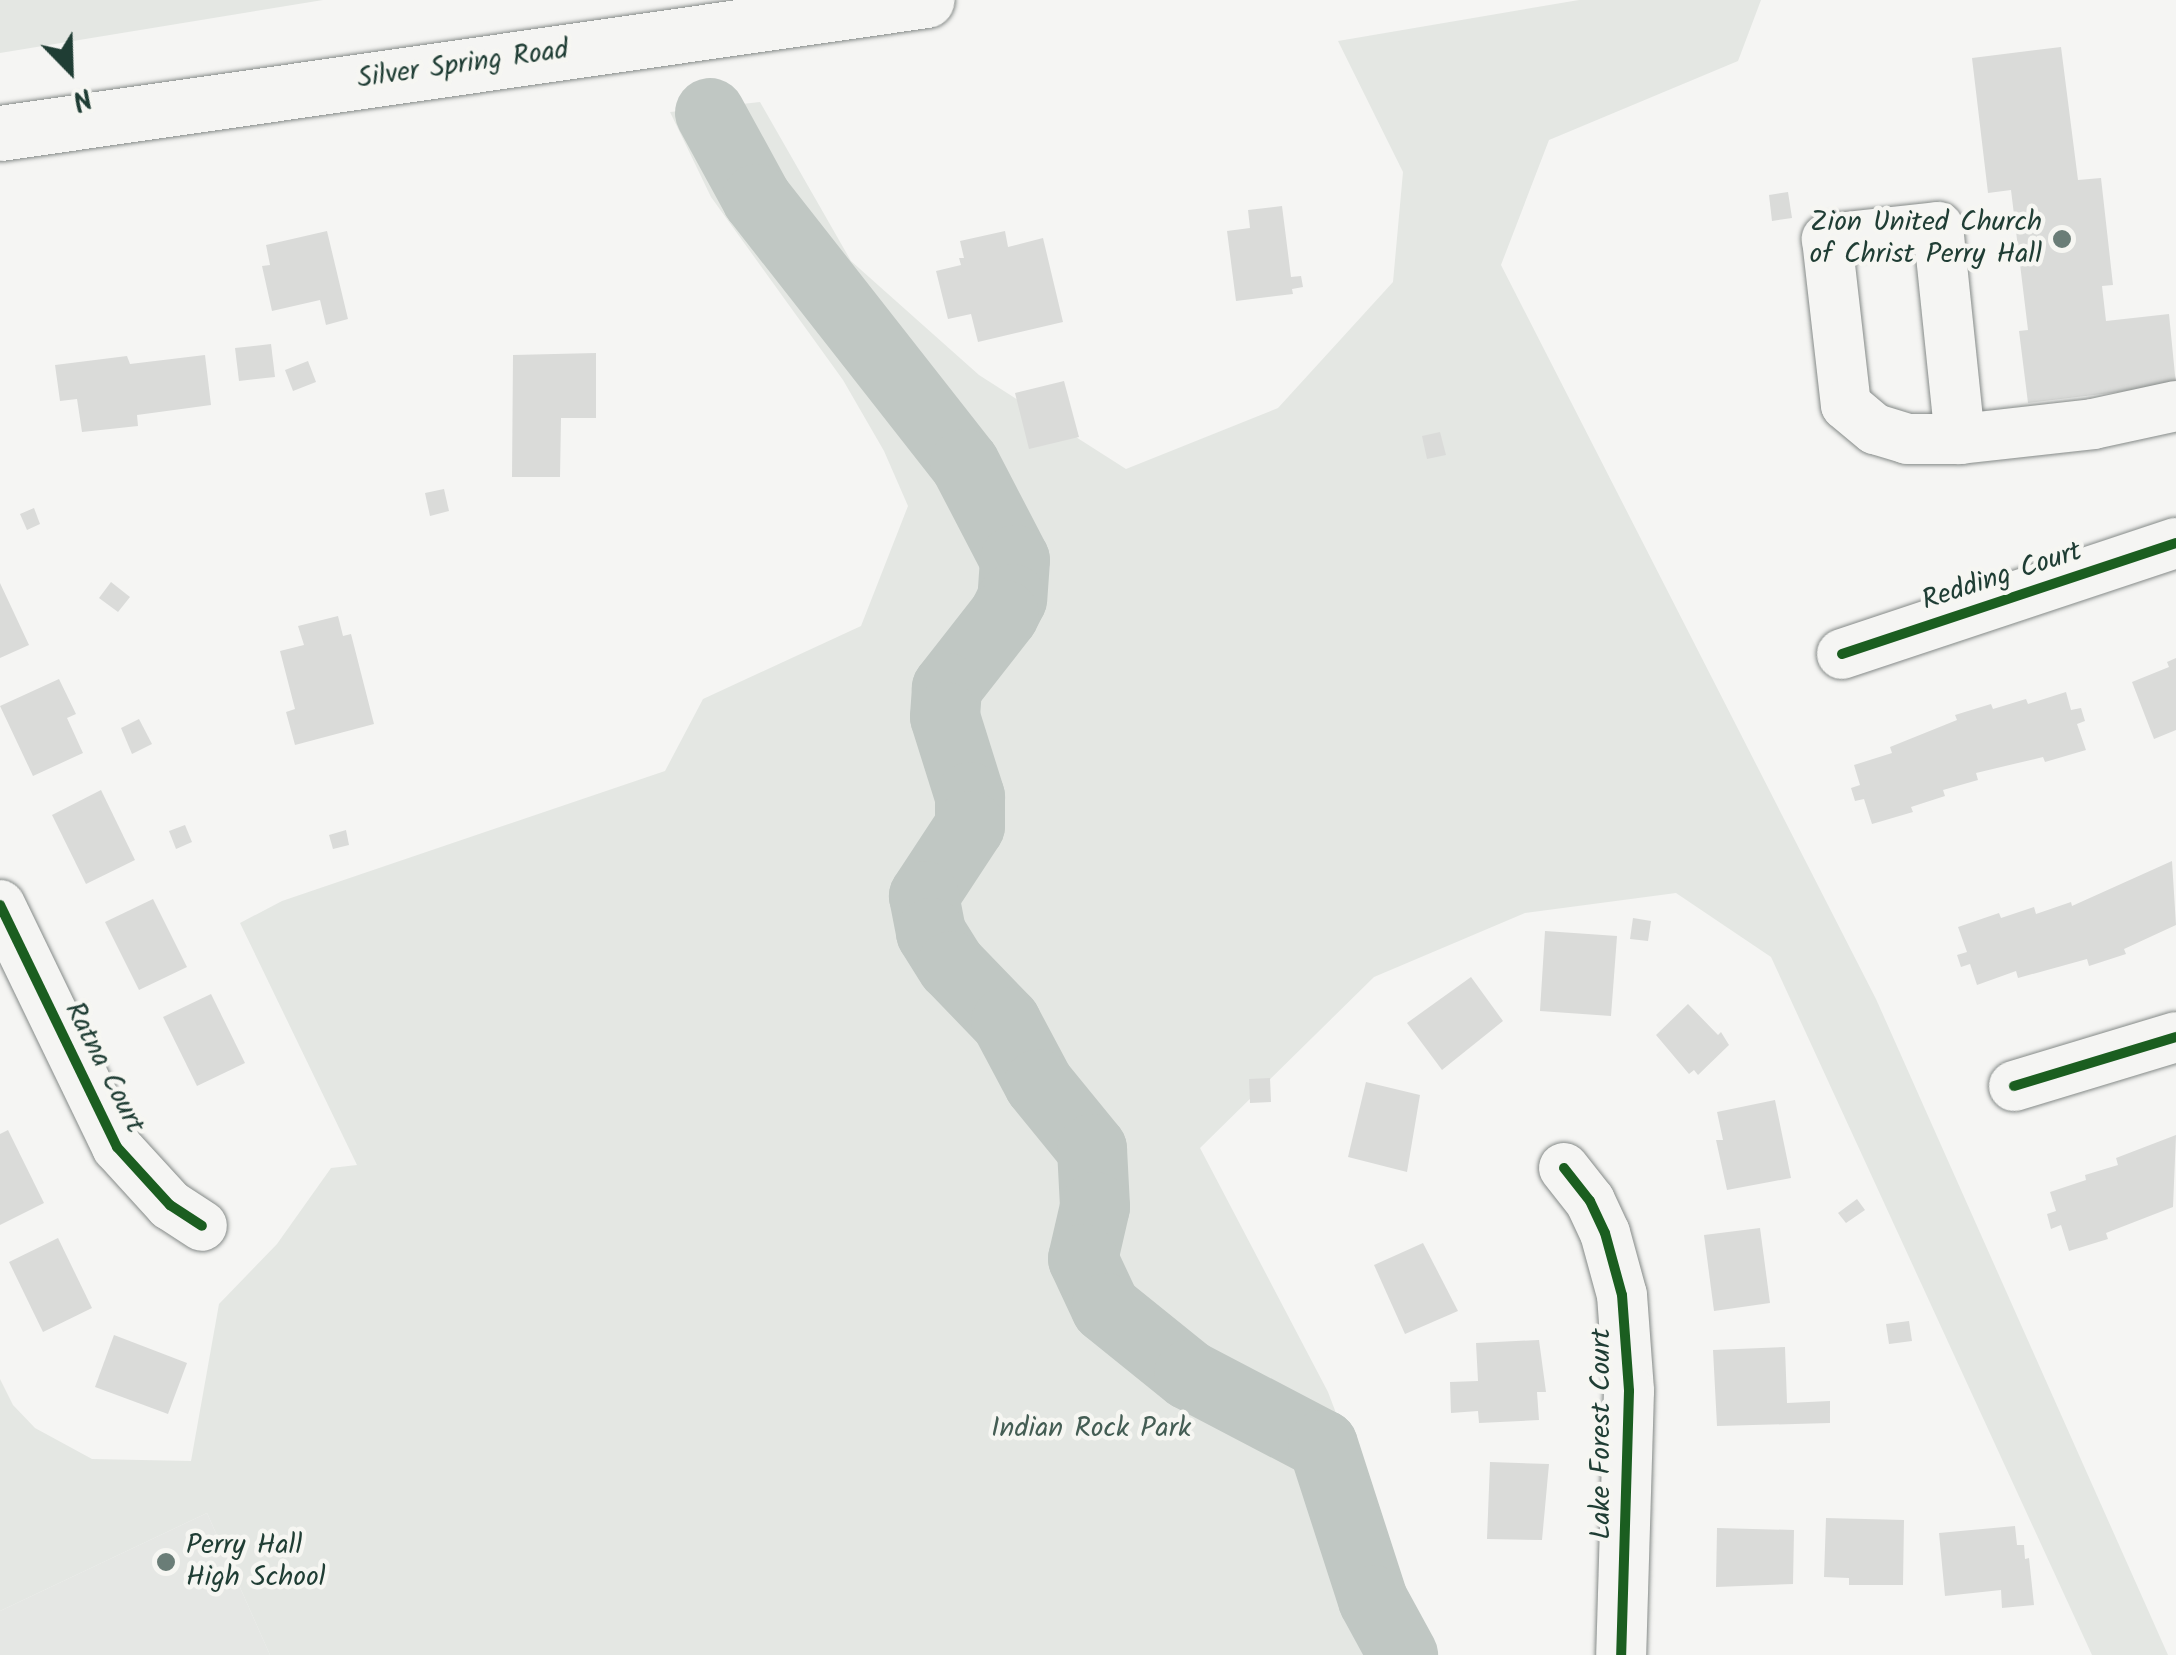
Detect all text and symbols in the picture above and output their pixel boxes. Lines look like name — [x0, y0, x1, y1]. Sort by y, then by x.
north arrow — [20, 20, 120, 120]
street label: Silver Spring Road — [355, 34, 571, 96]
text: N — [65, 74, 99, 122]
place label: Zion United Church of Christ Perry Hall — [1810, 206, 2042, 272]
marker: Zion United Church of Christ Perry Hall — [2051, 228, 2073, 250]
street label: Redding Court — [1918, 535, 2086, 619]
street label: Ratna Court — [57, 997, 151, 1139]
street label: Lake Forest Court — [1585, 1328, 1619, 1540]
park label: Indian Rock Park — [991, 1412, 1191, 1446]
place label: Perry Hall High School — [186, 1529, 326, 1595]
marker: Perry Hall High School — [155, 1551, 177, 1573]

